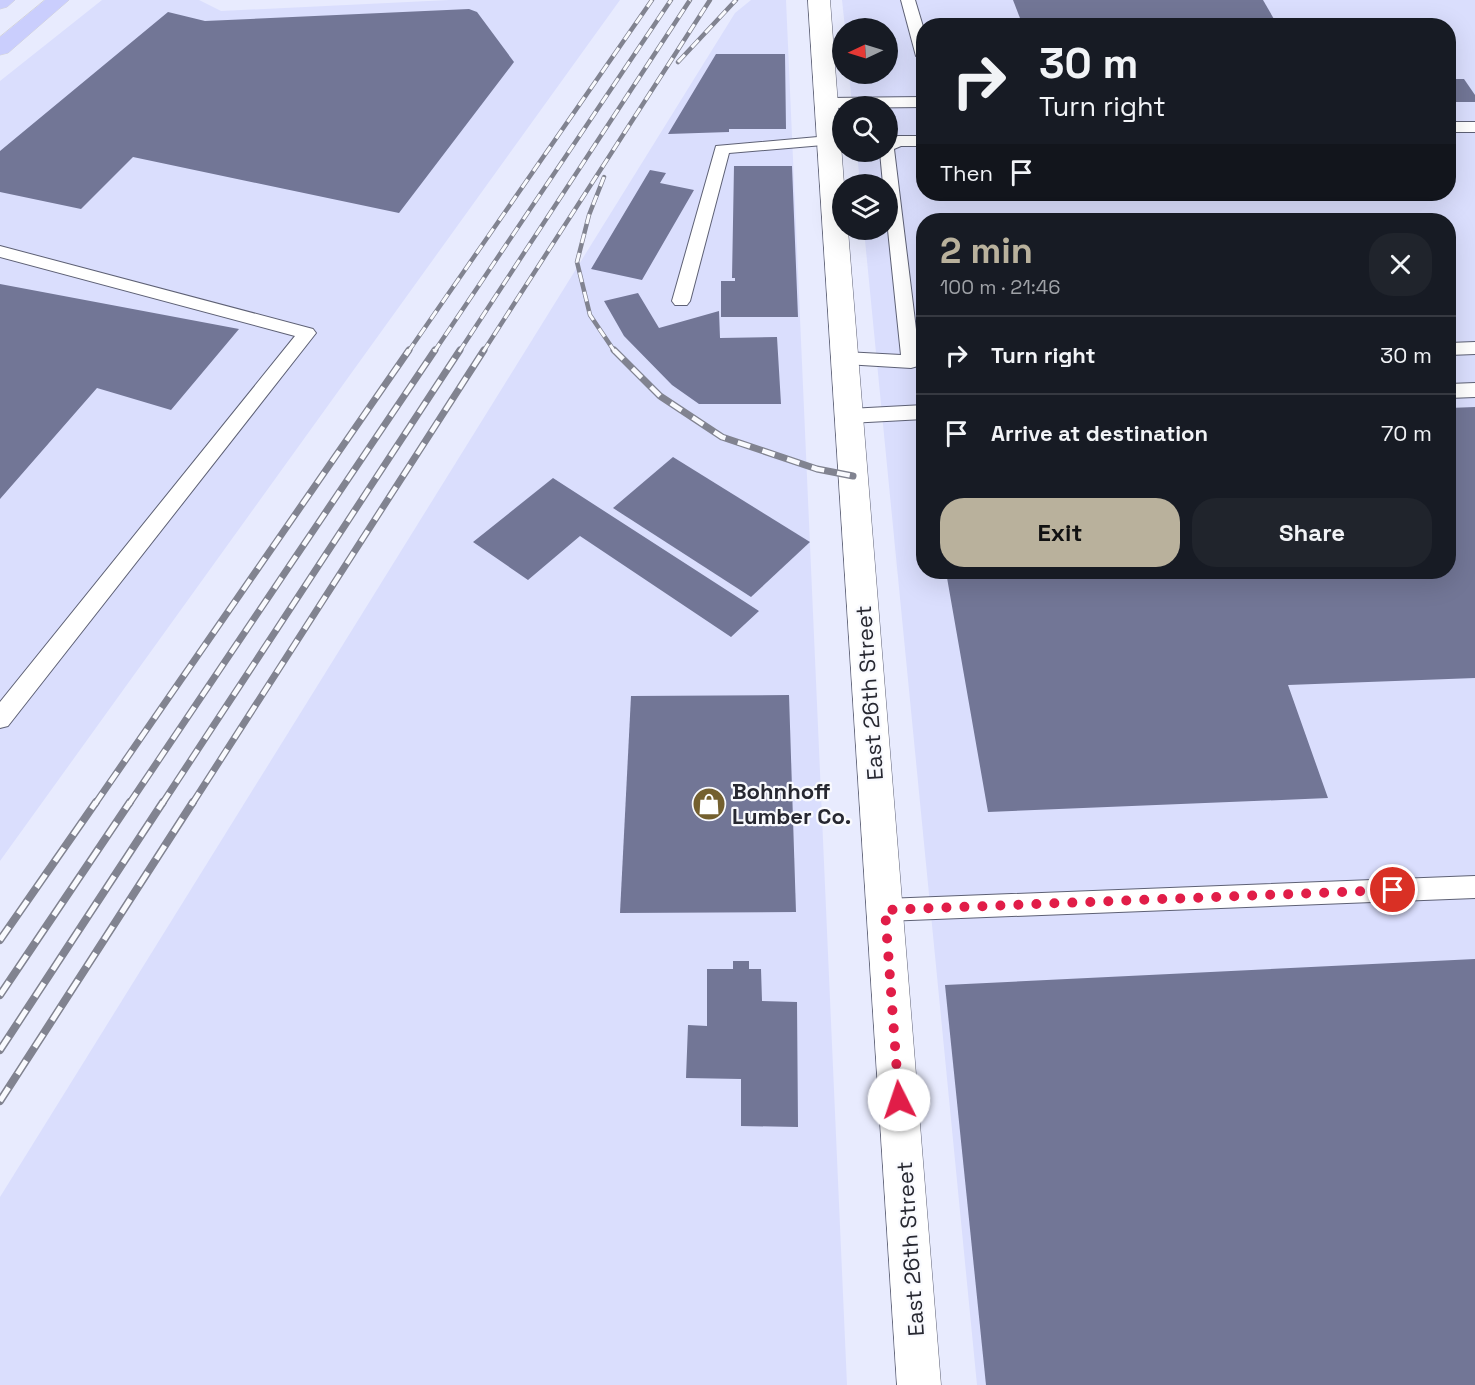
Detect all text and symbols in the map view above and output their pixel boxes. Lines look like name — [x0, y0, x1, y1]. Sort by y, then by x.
north arrow — [832, 18, 898, 84]
map controls — [832, 18, 898, 240]
text: 30 m — [1039, 37, 1138, 90]
icon: right — [940, 42, 1018, 120]
text: Turn right — [1039, 89, 1166, 124]
button: search — [832, 96, 898, 162]
icon: arrive — [1005, 156, 1038, 189]
text: Then — [940, 159, 993, 187]
button: layers — [832, 174, 898, 240]
text: 2 min — [940, 228, 1033, 274]
button: close — [1369, 233, 1432, 296]
text: 100 m · 21:46 — [940, 274, 1061, 300]
icon: right — [940, 339, 973, 372]
text: Turn right — [991, 341, 1096, 369]
text: 30 m — [1380, 341, 1432, 369]
icon: arrive — [940, 417, 973, 450]
text: Arrive at destination — [991, 419, 1208, 447]
text: 70 m — [1381, 419, 1432, 447]
button: Exit — [940, 498, 1180, 567]
button: Share — [1192, 498, 1432, 567]
street label: East 26th Street — [849, 605, 889, 781]
place label: Bohnhoff Lumber Co. — [732, 777, 851, 830]
shop icon: Bohnhoff Lumber Co. — [691, 786, 727, 822]
pin — [1367, 864, 1418, 915]
icon: arrive — [1376, 873, 1409, 906]
position arrow — [867, 1068, 931, 1132]
street label: East 26th Street — [890, 1161, 930, 1337]

